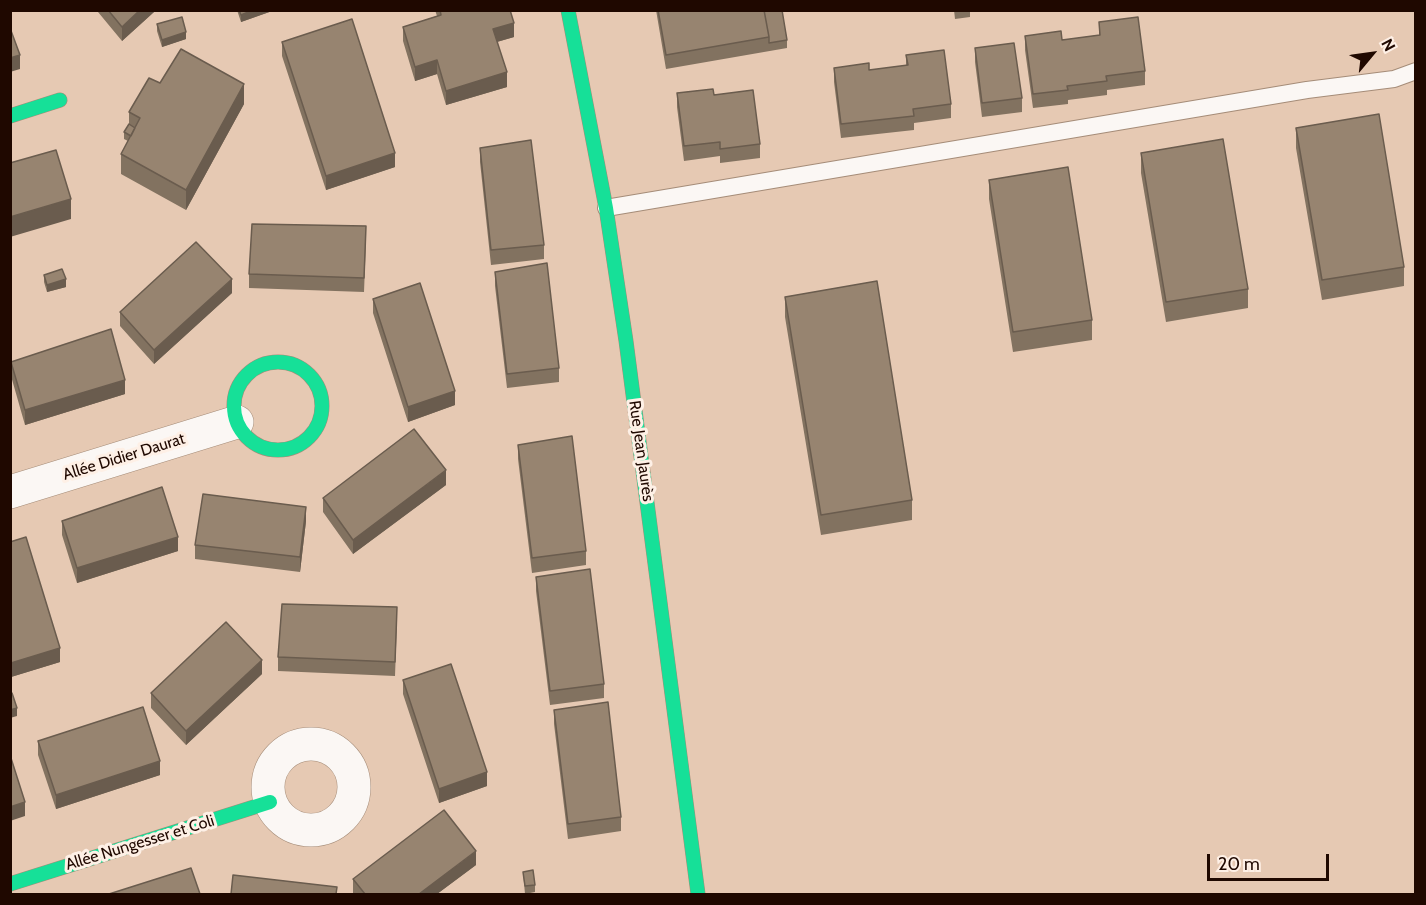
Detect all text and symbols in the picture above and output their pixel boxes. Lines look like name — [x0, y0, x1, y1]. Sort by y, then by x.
north arrow — [1342, 24, 1402, 84]
text: N — [1377, 35, 1399, 55]
street label: Rue Jean Jaurès — [624, 399, 658, 503]
street label: Allée Didier Daurat — [61, 429, 187, 485]
street label: Allée Nungesser et Coli — [63, 811, 217, 875]
scale bar — [1210, 842, 1332, 880]
text: 20 m — [1218, 853, 1260, 875]

